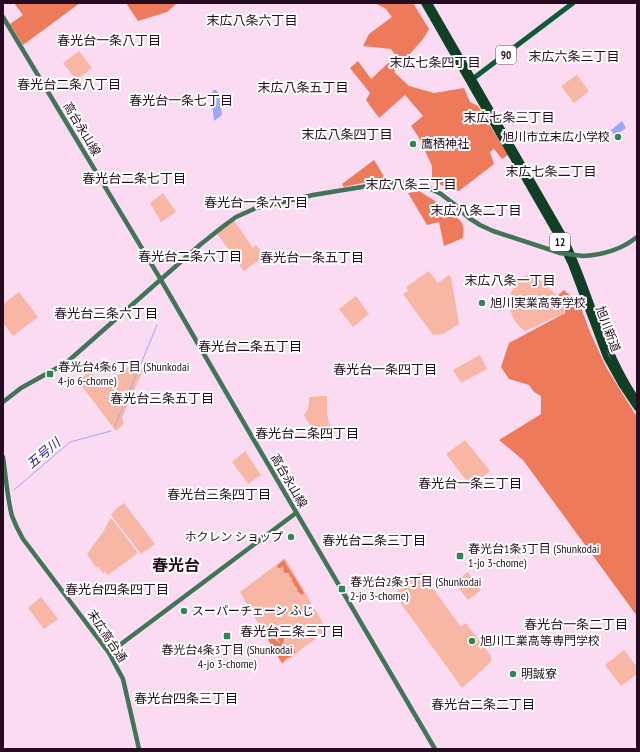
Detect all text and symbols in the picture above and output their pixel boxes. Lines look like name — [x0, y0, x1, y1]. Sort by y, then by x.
district label: 末広八条六丁目 — [206, 12, 298, 29]
district label: 春光台一条八丁目 — [57, 32, 161, 49]
road number: 90 — [496, 46, 516, 64]
district label: 末広六条三丁目 — [528, 48, 620, 65]
district label: 末広七条四丁目 — [389, 54, 481, 71]
district label: 春光台二条八丁目 — [17, 76, 121, 93]
district label: 末広八条五丁目 — [257, 79, 349, 96]
district label: 春光台一条七丁目 — [129, 92, 233, 109]
street label: 高台永山線 — [61, 99, 104, 158]
district label: 末広七条三丁目 — [463, 109, 555, 126]
district label: 末広八条四丁目 — [301, 126, 393, 143]
place label: 旭川市立末広小学校 — [502, 129, 610, 144]
marker: 旭川市立末広小学校 — [613, 132, 623, 142]
place label: 鷹栖神社 — [421, 136, 469, 151]
marker: 鷹栖神社 — [408, 139, 418, 149]
district label: 末広七条二丁目 — [505, 163, 597, 180]
district label: 春光台二条七丁目 — [82, 170, 186, 187]
district label: 末広八条三丁目 — [365, 176, 457, 193]
district label: 春光台一条六丁目 — [204, 194, 308, 211]
district label: 末広八条二丁目 — [430, 202, 522, 219]
road number: 12 — [550, 233, 570, 251]
district label: 春光台二条六丁目 — [138, 248, 242, 265]
district label: 春光台一条五丁目 — [260, 249, 364, 266]
district label: 末広八条一丁目 — [464, 272, 556, 289]
place label: 旭川実業高等学校 — [490, 295, 586, 310]
marker: 旭川実業高等学校 — [477, 298, 487, 308]
street label: 旭川新道 — [593, 304, 624, 354]
district label: 春光台三条六丁目 — [54, 305, 158, 322]
district label: 春光台二条五丁目 — [198, 338, 302, 355]
place label: 春光台4条6丁目 (Shunkodai 4-jo 6-chome) — [58, 359, 189, 388]
district label: 春光台一条四丁目 — [333, 361, 437, 378]
marker: 春光台4条6丁目 (Shunkodai 4-jo 6-chome) — [45, 369, 55, 379]
district label: 春光台三条五丁目 — [110, 390, 214, 407]
district label: 春光台二条四丁目 — [255, 425, 359, 442]
water label: 五号川 — [23, 433, 65, 472]
street label: 高台永山線 — [268, 451, 311, 510]
district label: 春光台一条三丁目 — [418, 475, 522, 492]
district label: 春光台三条四丁目 — [167, 486, 271, 503]
place label: ホクレン ショップ — [184, 529, 283, 544]
marker: ホクレン ショップ — [286, 532, 296, 542]
district label: 春光台二条三丁目 — [322, 532, 426, 549]
place label: 春光台1条3丁目 (Shunkodai 1-jo 3-chome) — [468, 541, 599, 570]
marker: 春光台1条3丁目 (Shunkodai 1-jo 3-chome) — [455, 551, 465, 561]
district label: 春光台 — [152, 555, 200, 575]
place label: 春光台2条3丁目 (Shunkodai 2-jo 3-chome) — [350, 574, 481, 603]
district label: 春光台四条四丁目 — [65, 581, 169, 598]
marker: 春光台2条3丁目 (Shunkodai 2-jo 3-chome) — [337, 584, 347, 594]
place label: スーパーチェーン ふじ — [192, 603, 314, 618]
marker: スーパーチェーン ふじ — [179, 606, 189, 616]
street label: 末広高台通 — [84, 607, 130, 665]
district label: 春光台一条二丁目 — [524, 616, 628, 633]
district label: 春光台三条三丁目 — [240, 623, 344, 640]
marker: 春光台4条3丁目 (Shunkodai 4-jo 3-chome) — [222, 631, 232, 641]
place label: 旭川工業高等専門学校 — [480, 633, 600, 648]
marker: 旭川工業高等専門学校 — [467, 636, 477, 646]
place label: 春光台4条3丁目 (Shunkodai 4-jo 3-chome) — [161, 642, 293, 671]
place label: 明誠寮 — [521, 666, 557, 681]
marker: 明誠寮 — [508, 669, 518, 679]
district label: 春光台四条三丁目 — [134, 690, 238, 707]
district label: 春光台二条二丁目 — [431, 696, 535, 713]

